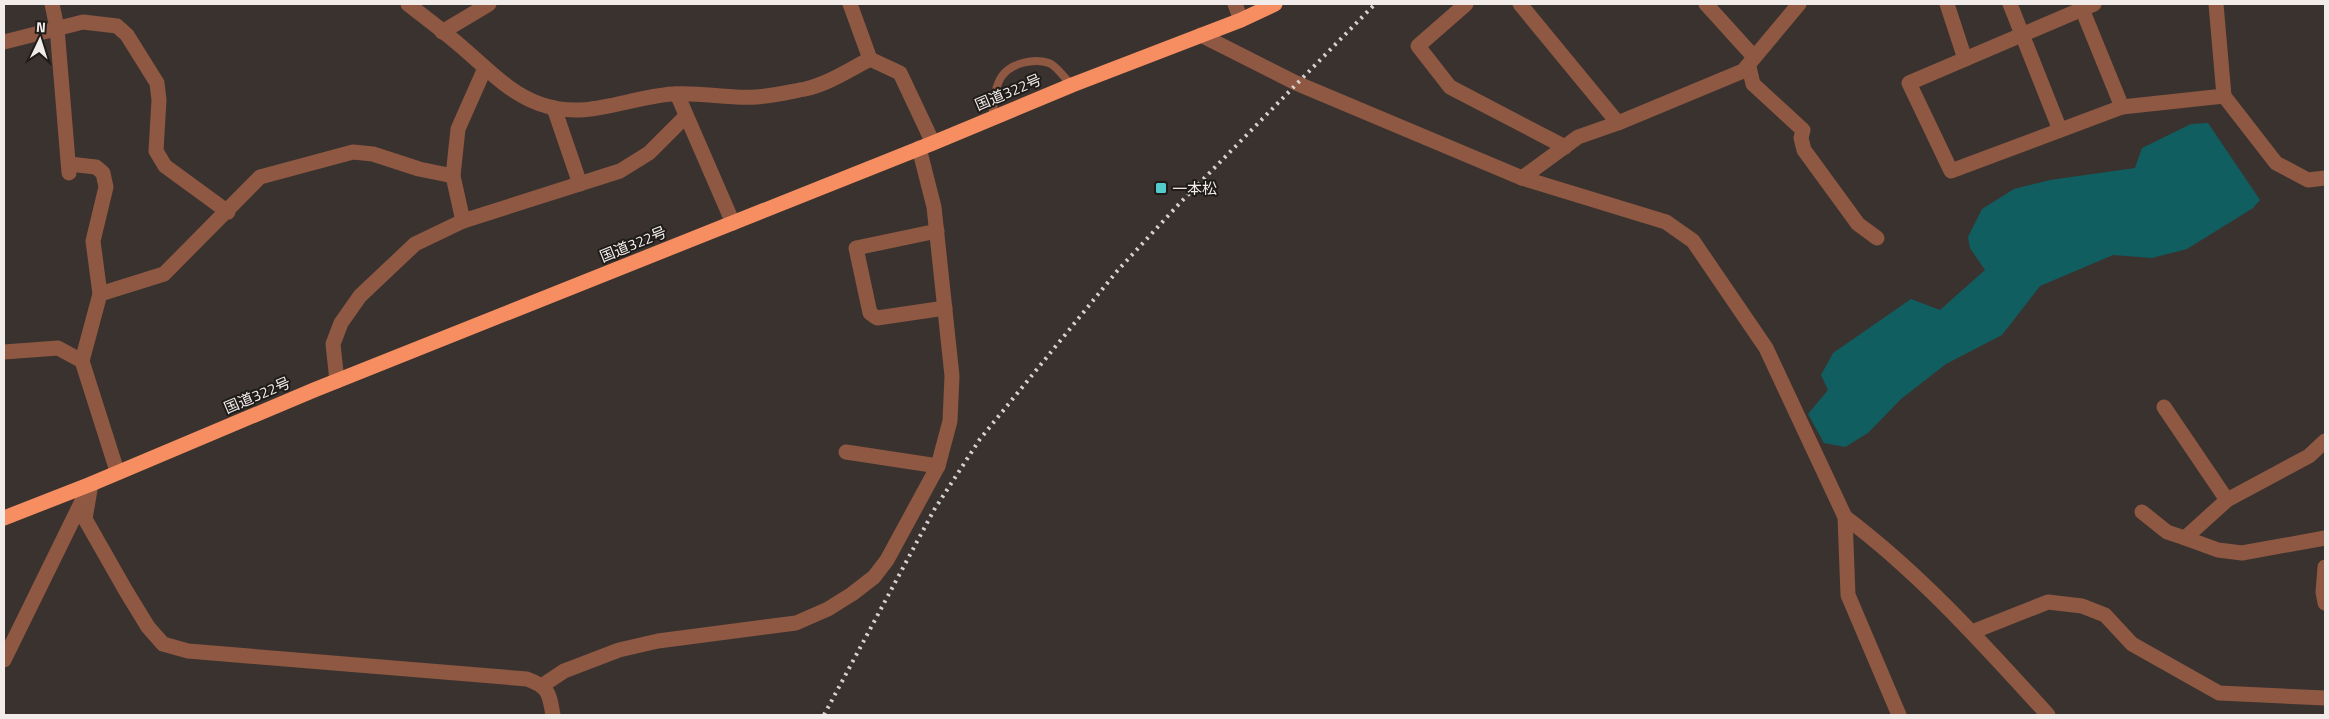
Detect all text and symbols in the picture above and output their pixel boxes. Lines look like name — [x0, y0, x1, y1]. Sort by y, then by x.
north arrow — [15, 15, 65, 65]
text: N — [35, 16, 47, 37]
street label: 国道322号 — [971, 68, 1045, 116]
place label: 一本松 — [1172, 177, 1217, 200]
marker: 一本松 — [1154, 181, 1168, 195]
street label: 国道322号 — [596, 220, 670, 268]
street label: 国道322号 — [220, 371, 294, 419]

